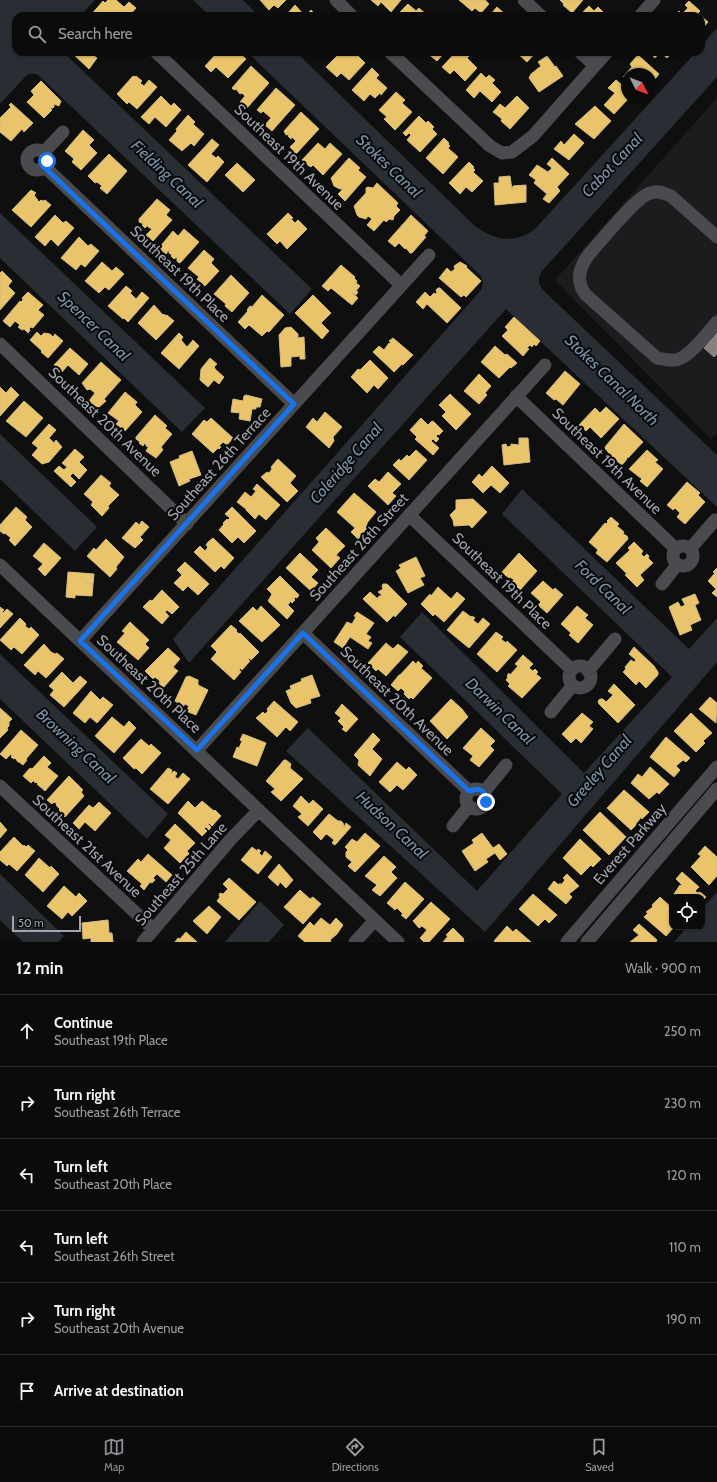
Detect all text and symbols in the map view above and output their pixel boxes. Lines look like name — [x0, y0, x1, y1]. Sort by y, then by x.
search box — [12, 12, 705, 56]
icon: search — [26, 23, 48, 45]
text: Search here — [58, 25, 133, 43]
north arrow — [621, 68, 657, 104]
street label: Southeast 19th Avenue — [231, 100, 348, 214]
water label: Cabot Canal — [578, 129, 647, 201]
water label: Stokes Canal — [352, 130, 426, 202]
water label: Fielding Canal — [127, 136, 207, 212]
route start — [38, 152, 56, 170]
street label: Southeast 19th Place — [127, 222, 234, 326]
water label: Spencer Canal — [54, 287, 134, 365]
water label: Stokes Canal North — [561, 331, 663, 429]
street label: Southeast 20th Avenue — [45, 363, 165, 481]
street label: Southeast 26th Terrace — [163, 404, 275, 524]
street label: Southeast 19th Avenue — [549, 404, 666, 518]
water label: Coleridge Canal — [306, 419, 386, 507]
street label: Southeast 26th Street — [306, 489, 412, 605]
street label: Southeast 19th Place — [449, 529, 556, 633]
water label: Ford Canal — [571, 556, 635, 618]
street label: Southeast 20th Place — [93, 631, 205, 737]
street label: Southeast 20th Avenue — [337, 642, 457, 760]
water label: Darwin Canal — [462, 674, 538, 749]
water label: Browning Canal — [33, 705, 120, 788]
water label: Greeley Canal — [563, 731, 636, 811]
water label: Hudson Canal — [352, 787, 432, 863]
street label: Southeast 21st Avenue — [29, 791, 145, 901]
route end — [477, 793, 495, 811]
street label: Everest Parkway — [590, 799, 671, 888]
street label: Southeast 25th Lane — [131, 818, 231, 929]
map controls — [669, 894, 705, 930]
button: locate — [669, 894, 705, 930]
scale bar — [12, 914, 81, 933]
text: 50 m — [18, 916, 44, 930]
text: 12 min — [16, 958, 63, 978]
text: Walk · 900 m — [625, 960, 701, 976]
text: Continue — [54, 1014, 113, 1032]
icon: ahead — [16, 1020, 38, 1042]
text: 250 m — [664, 1023, 701, 1039]
text: Southeast 19th Place — [54, 1032, 168, 1048]
text: Turn right — [54, 1086, 115, 1104]
icon: right — [16, 1092, 38, 1114]
text: 230 m — [664, 1095, 701, 1111]
text: Southeast 26th Terrace — [54, 1104, 181, 1120]
text: Turn left — [54, 1158, 108, 1176]
icon: left — [16, 1164, 38, 1186]
text: 120 m — [667, 1167, 701, 1183]
text: Southeast 20th Place — [54, 1176, 172, 1192]
text: Turn left — [54, 1230, 108, 1248]
icon: left — [16, 1236, 38, 1258]
text: 110 m — [669, 1239, 701, 1255]
text: Southeast 26th Street — [54, 1248, 175, 1264]
text: Turn right — [54, 1302, 115, 1320]
icon: right — [16, 1308, 38, 1330]
text: 190 m — [666, 1311, 701, 1327]
text: Southeast 20th Avenue — [54, 1320, 184, 1336]
icon: arrive — [16, 1380, 38, 1402]
text: Arrive at destination — [54, 1382, 184, 1400]
tab: Map — [103, 1436, 125, 1474]
tab: Directions — [332, 1436, 379, 1474]
tab: Saved — [585, 1436, 614, 1474]

